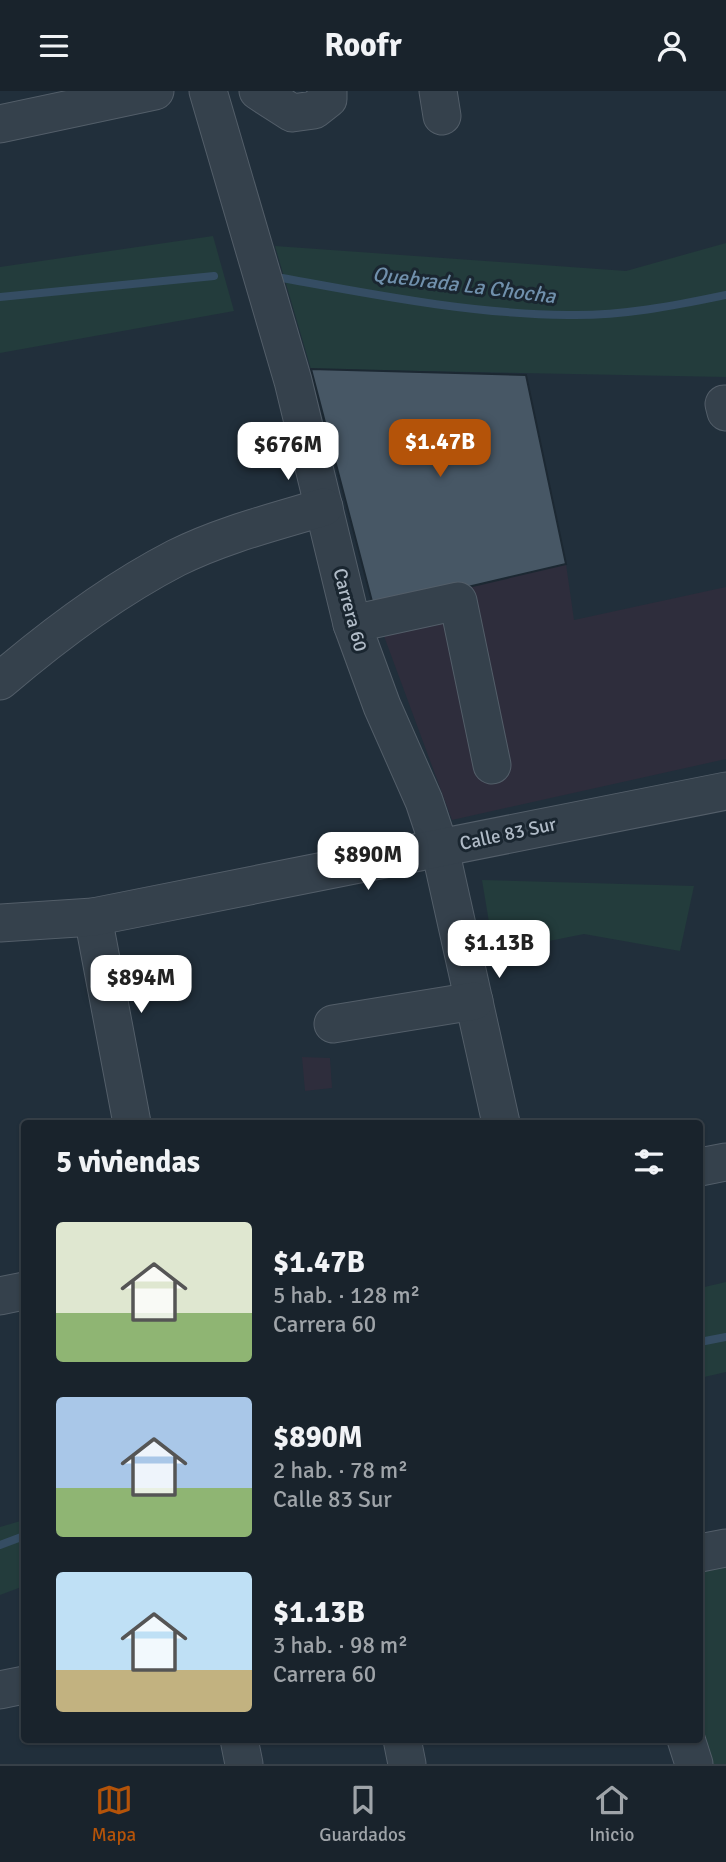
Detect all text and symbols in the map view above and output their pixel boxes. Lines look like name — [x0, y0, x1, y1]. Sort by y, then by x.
text: Roofr — [324, 26, 402, 65]
icon: menu — [35, 27, 73, 65]
icon: person — [653, 27, 691, 65]
water label: Quebrada La Chocha — [371, 261, 558, 309]
pin: $1.47B — [383, 419, 497, 479]
pin: $676M — [239, 423, 337, 482]
text: $1.47B — [405, 427, 475, 456]
text: $676M — [254, 430, 322, 459]
street label: Carrera 60 — [327, 566, 373, 654]
street label: Calle 83 Sur — [458, 812, 558, 856]
pin: $890M — [319, 833, 417, 892]
text: $890M — [334, 840, 402, 869]
pin: $1.13B — [442, 921, 556, 980]
text: $1.13B — [464, 928, 534, 957]
pin: $894M — [92, 955, 190, 1015]
text: $894M — [107, 963, 175, 992]
icon: filters — [630, 1143, 668, 1181]
text: 5 viviendas — [56, 1144, 200, 1181]
text: $1.47B — [273, 1244, 365, 1281]
icon: home — [112, 1250, 196, 1334]
text: 5 hab. · 128 m² — [273, 1281, 420, 1310]
text: Carrera 60 — [273, 1310, 376, 1339]
text: $890M — [273, 1419, 363, 1456]
icon: home — [112, 1425, 196, 1509]
text: 2 hab. · 78 m² — [273, 1456, 408, 1485]
text: Calle 83 Sur — [273, 1485, 392, 1514]
text: $1.13B — [273, 1594, 365, 1631]
icon: home — [112, 1600, 196, 1684]
text: 3 hab. · 98 m² — [273, 1631, 408, 1660]
text: Carrera 60 — [273, 1660, 376, 1689]
tab: Mapa — [92, 1781, 136, 1847]
tab: Guardados — [319, 1781, 406, 1847]
tab: Inicio — [589, 1781, 634, 1847]

